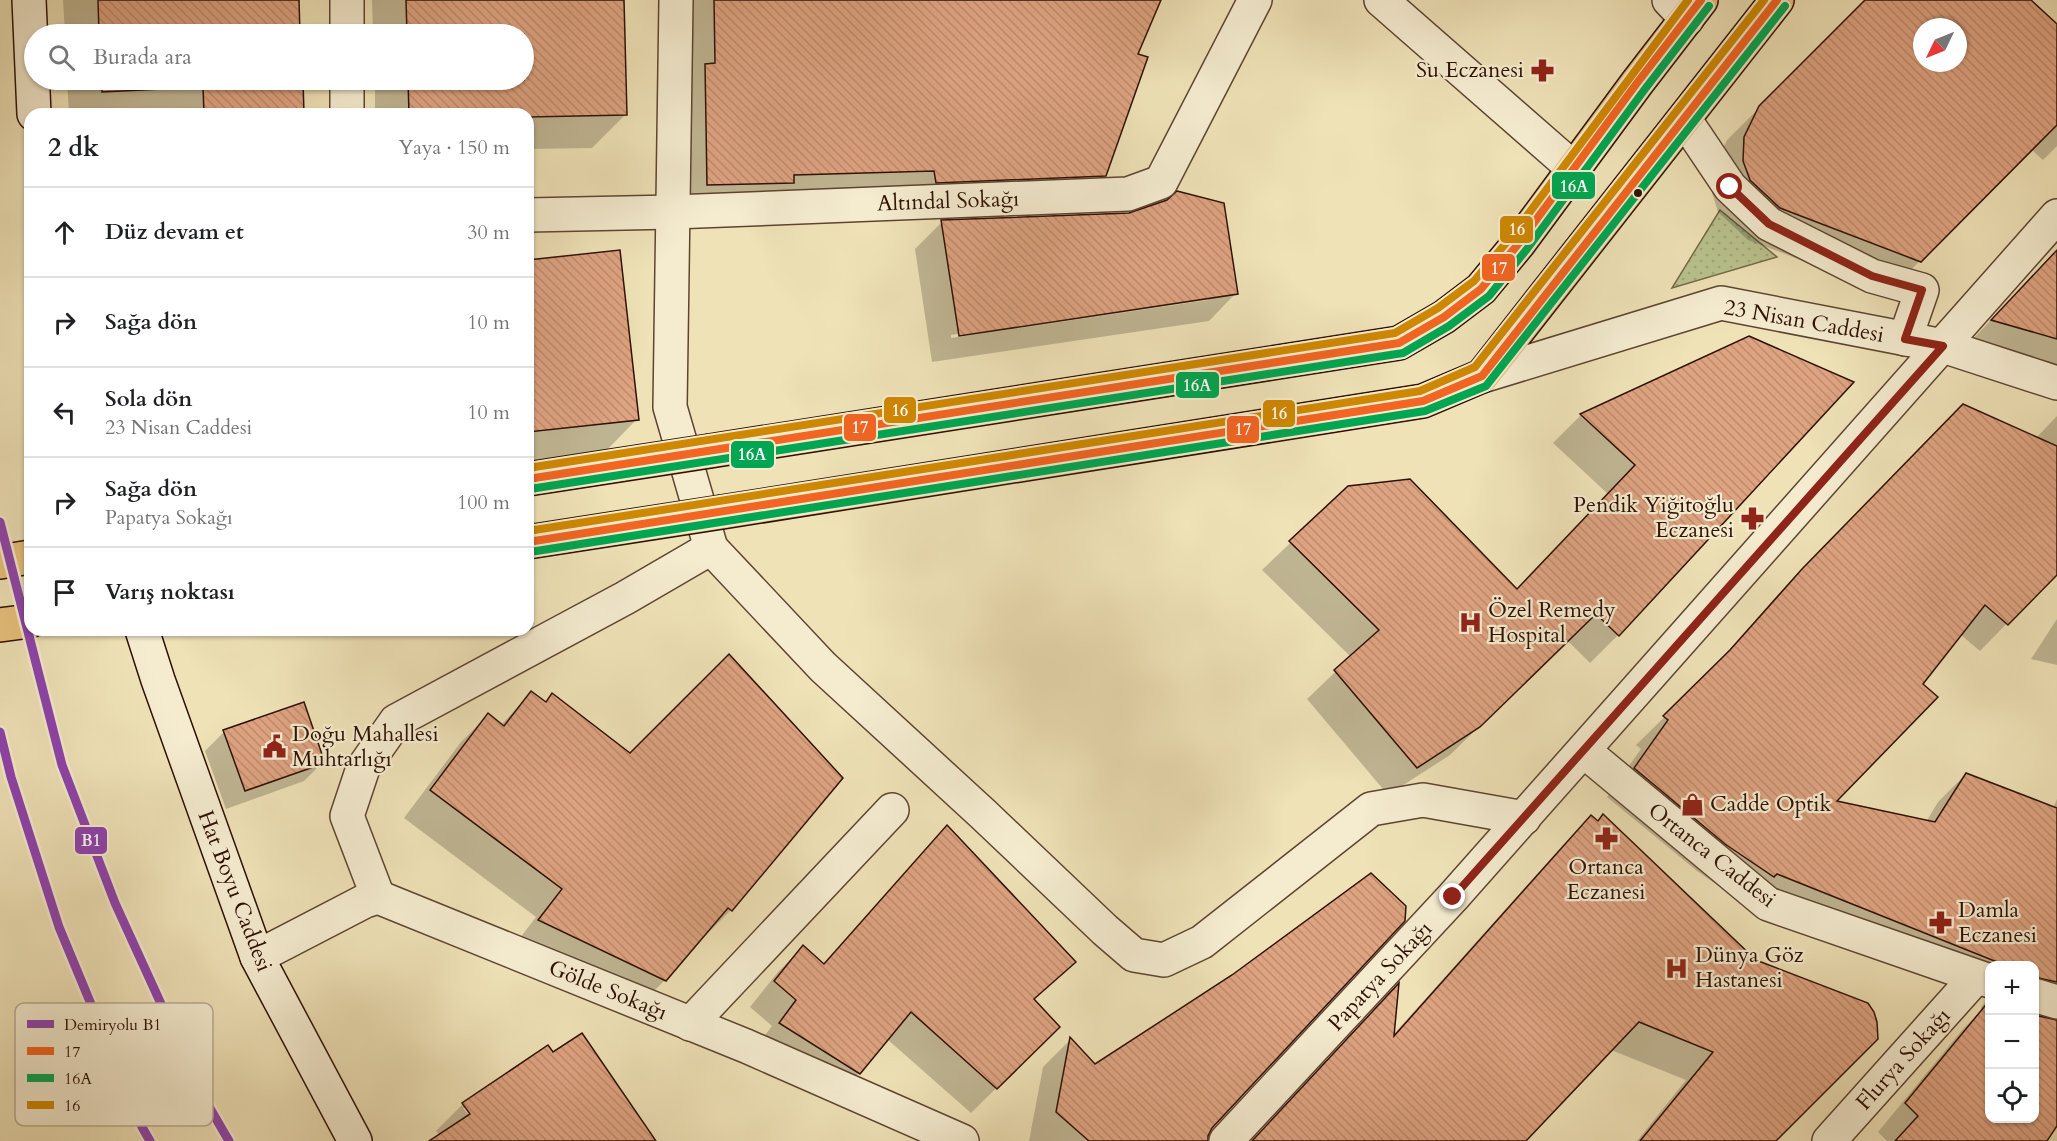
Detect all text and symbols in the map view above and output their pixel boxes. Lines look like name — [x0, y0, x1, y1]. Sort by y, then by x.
north arrow — [1913, 18, 1967, 72]
search box — [24, 24, 534, 90]
icon: search — [45, 41, 78, 74]
text: Burada ara — [93, 42, 192, 72]
place label: Su Eczanesi — [1416, 55, 1524, 85]
pharmacy icon: Su Eczanesi — [1529, 57, 1555, 83]
text: 2 dk — [48, 130, 99, 165]
text: Yaya · 150 m — [398, 134, 510, 161]
line badge: 16A — [1551, 171, 1596, 200]
route start — [1716, 173, 1742, 199]
text: 16A — [1560, 176, 1588, 198]
street label: Altındal Sokağı — [876, 184, 1020, 218]
unlabelled marker — [1632, 187, 1644, 199]
line badge: 16 — [1499, 215, 1534, 244]
icon: ahead — [48, 216, 81, 249]
text: Düz devam et — [105, 217, 244, 247]
text: 30 m — [467, 219, 510, 246]
text: 16 — [1509, 219, 1525, 241]
line badge: 17 — [1481, 253, 1516, 282]
text: 17 — [1491, 258, 1507, 280]
street label: 23 Nisan Caddesi — [1722, 292, 1886, 350]
icon: right — [48, 306, 81, 339]
text: Sağa dön — [105, 307, 197, 337]
text: 10 m — [467, 309, 510, 336]
line badge: 16A — [1175, 371, 1220, 399]
text: 16A — [1183, 375, 1211, 397]
text: Sola dön — [105, 384, 192, 414]
icon: left — [48, 396, 81, 429]
line badge: 16 — [883, 396, 917, 424]
text: 10 m — [467, 399, 510, 426]
line badge: 16 — [1262, 399, 1296, 428]
text: 16 — [892, 400, 908, 422]
text: 16 — [1271, 403, 1287, 425]
line badge: 17 — [843, 413, 877, 442]
text: 23 Nisan Caddesi — [105, 414, 252, 441]
line badge: 17 — [1226, 415, 1260, 444]
text: 17 — [852, 417, 868, 439]
text: 17 — [1235, 419, 1251, 441]
line badge: 16A — [730, 440, 775, 469]
text: 16A — [738, 444, 766, 466]
text: Sağa dön — [105, 474, 197, 504]
icon: right — [48, 486, 81, 519]
text: 100 m — [457, 489, 510, 516]
place label: Pendik Yiğitoğlu Eczanesi — [1573, 490, 1734, 545]
text: Papatya Sokağı — [105, 504, 233, 531]
pharmacy icon: Pendik Yiğitoğlu Eczanesi — [1739, 505, 1765, 531]
icon: arrive — [48, 576, 81, 609]
text: Varış noktası — [105, 577, 235, 607]
place label: Özel Remedy Hospital — [1488, 595, 1616, 650]
hospital icon: Özel Remedy Hospital — [1457, 610, 1483, 636]
place label: Doğu Mahallesi Muhtarlığı — [292, 719, 439, 774]
public building icon: Doğu Mahallesi Muhtarlığı — [261, 734, 287, 760]
place label: Cadde Optik — [1710, 789, 1832, 819]
shop icon: Cadde Optik — [1679, 791, 1705, 817]
street label: Ortanca Caddesi — [1642, 796, 1782, 914]
street label: Hat Boyu Caddesi — [190, 806, 280, 976]
pharmacy icon: Ortanca Eczanesi — [1593, 825, 1619, 851]
line badge: B1 — [74, 826, 108, 855]
text: B1 — [81, 830, 101, 852]
place label: Ortanca Eczanesi — [1567, 852, 1646, 907]
route end — [1439, 883, 1465, 909]
place label: Damla Eczanesi — [1958, 895, 2037, 950]
pharmacy icon: Damla Eczanesi — [1927, 910, 1953, 936]
street label: Papatya Sokağı — [1321, 914, 1439, 1038]
place label: Dünya Göz Hastanesi — [1695, 940, 1804, 995]
street label: Gölde Sokağı — [544, 953, 672, 1027]
hospital icon: Dünya Göz Hastanesi — [1664, 955, 1690, 981]
map controls — [1985, 961, 2039, 1123]
button: + — [1985, 961, 2039, 1015]
street label: Flurya Sokağı — [1849, 1001, 1957, 1117]
legend — [15, 1003, 213, 1126]
text: Demiryolu B1 — [64, 1014, 161, 1036]
button: − — [1985, 1015, 2039, 1069]
text: 17 — [64, 1041, 80, 1063]
text: 16A — [64, 1068, 92, 1090]
button: locate — [1985, 1069, 2039, 1123]
text: 16 — [64, 1095, 80, 1117]

